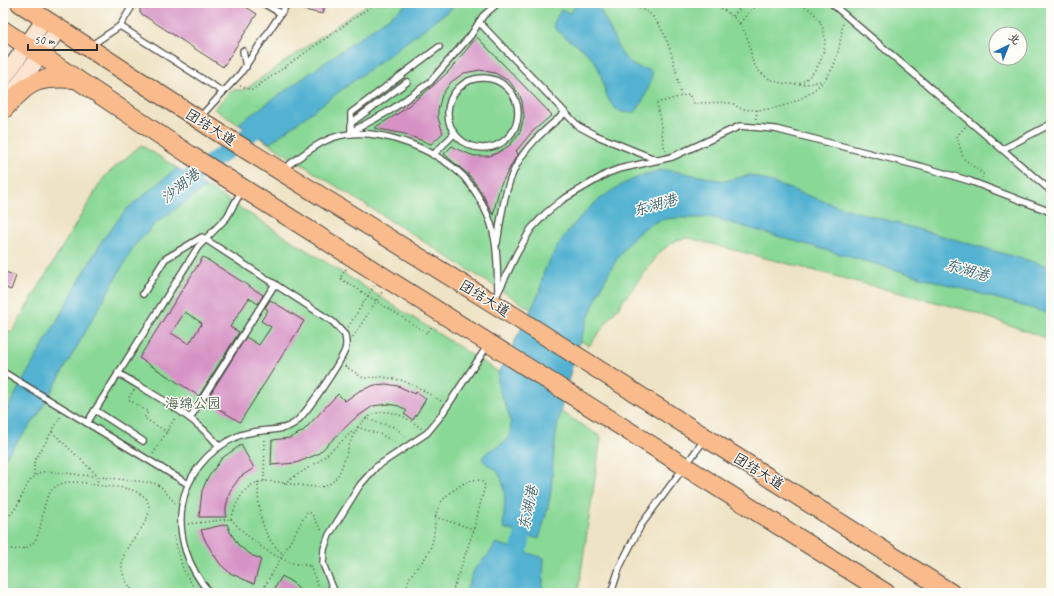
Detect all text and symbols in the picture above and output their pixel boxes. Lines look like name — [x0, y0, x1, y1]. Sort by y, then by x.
scale bar — [28, 26, 97, 52]
north arrow — [988, 26, 1028, 66]
text: 北 — [1006, 30, 1024, 48]
text: 50 m — [34, 32, 56, 48]
street label: 团结大道 — [182, 105, 239, 149]
water label: 沙湖港 — [157, 164, 205, 208]
water label: 东湖港 — [631, 190, 681, 221]
water label: 东湖港 — [943, 255, 993, 286]
street label: 团结大道 — [456, 276, 513, 320]
park label: 海绵公园 — [165, 395, 221, 412]
street label: 团结大道 — [730, 449, 787, 493]
water label: 东湖港 — [515, 482, 543, 532]

